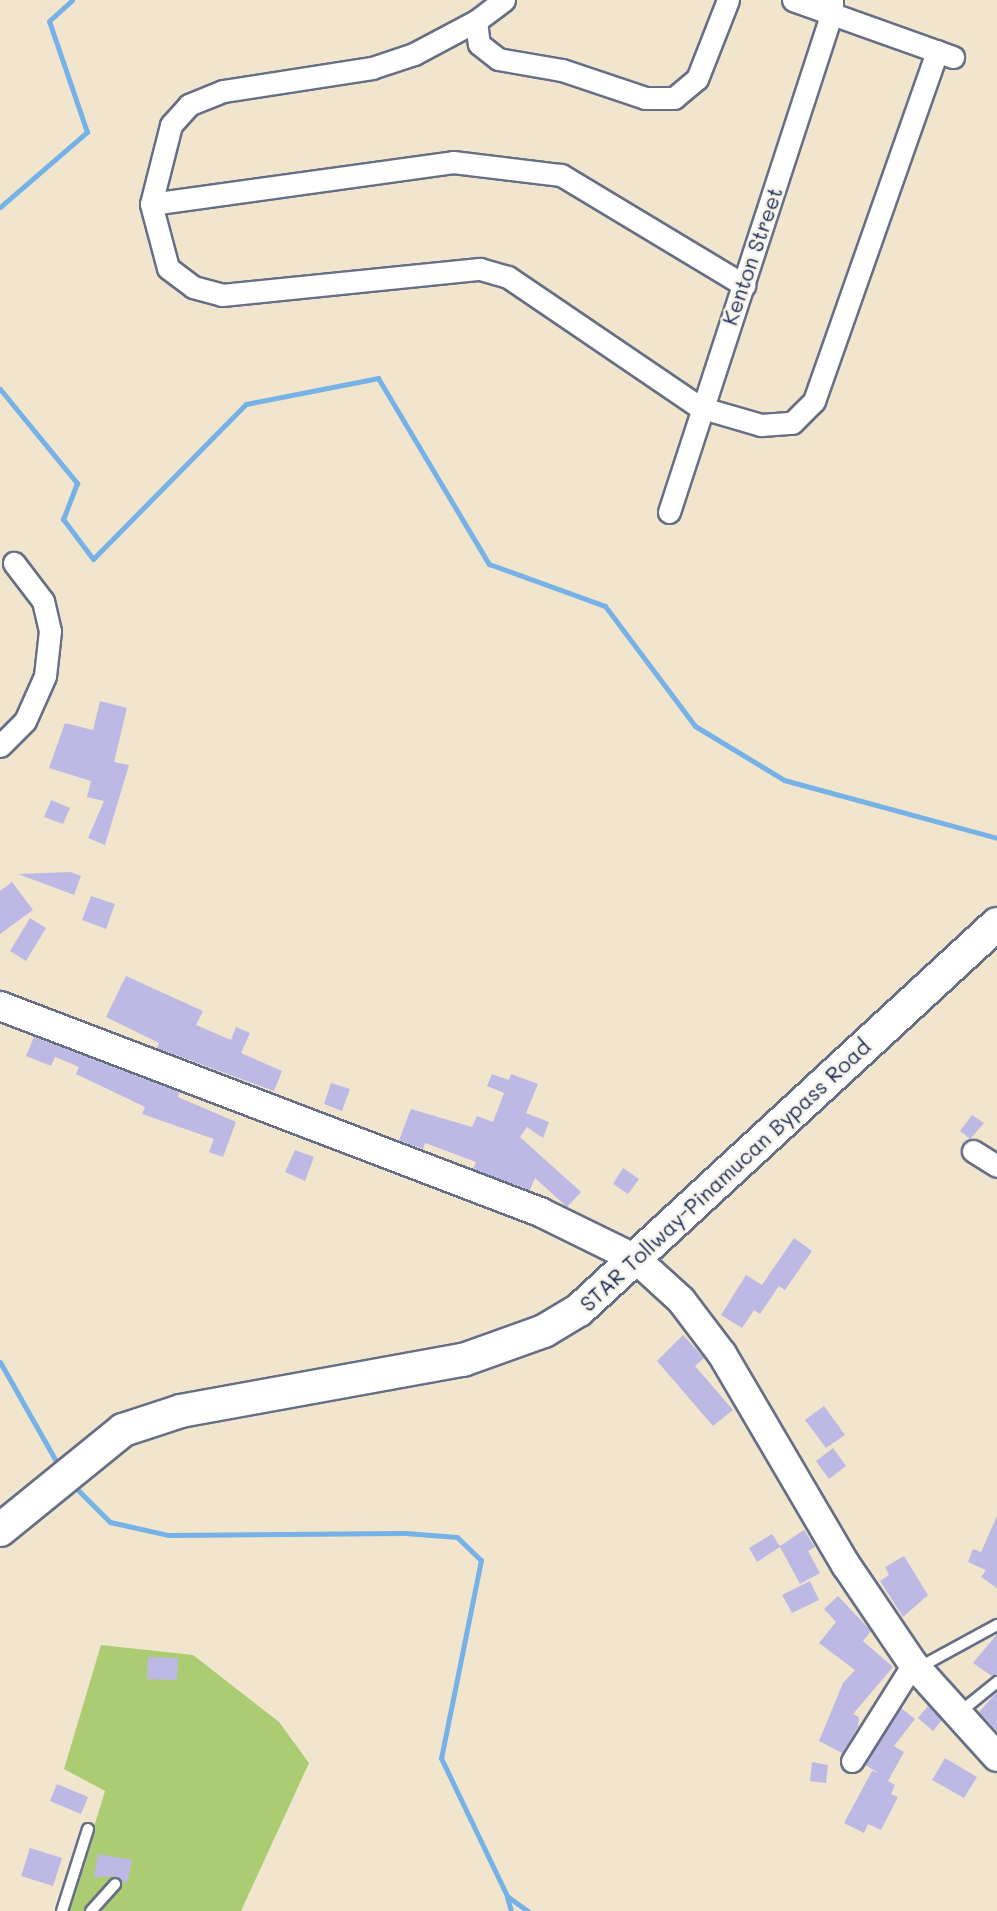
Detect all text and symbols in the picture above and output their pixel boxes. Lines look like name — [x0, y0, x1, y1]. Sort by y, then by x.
street label: Kenton Street — [717, 184, 787, 328]
street label: STAR Tollway-Pinamucan Bypass Road — [575, 1034, 875, 1316]

